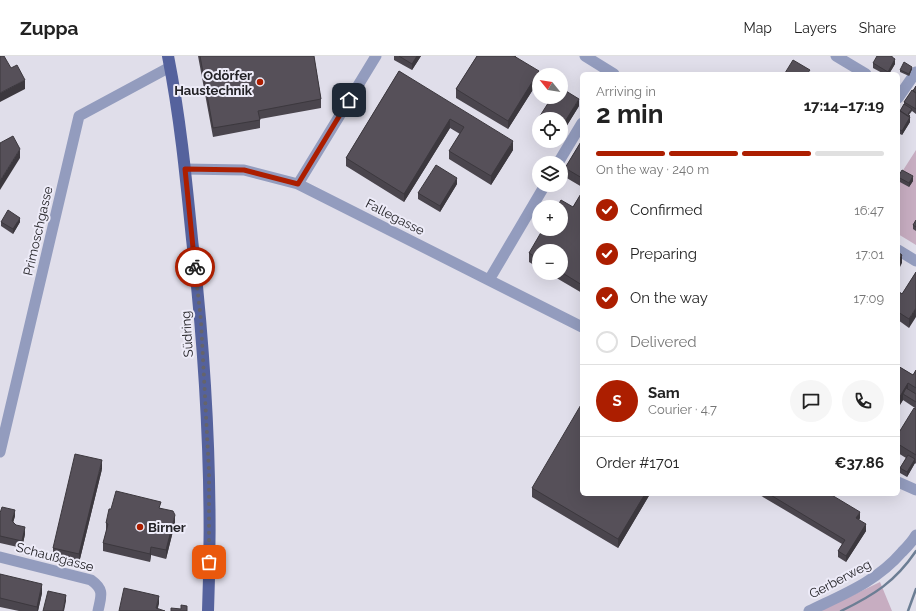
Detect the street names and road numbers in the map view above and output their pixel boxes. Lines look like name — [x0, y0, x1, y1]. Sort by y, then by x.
street label: Primoschgasse — [20, 184, 56, 277]
street label: Fallegasse — [363, 196, 427, 238]
street label: Südring — [178, 310, 196, 358]
street label: Schaußgasse — [14, 539, 96, 575]
street label: Gerberweg — [807, 556, 873, 602]

